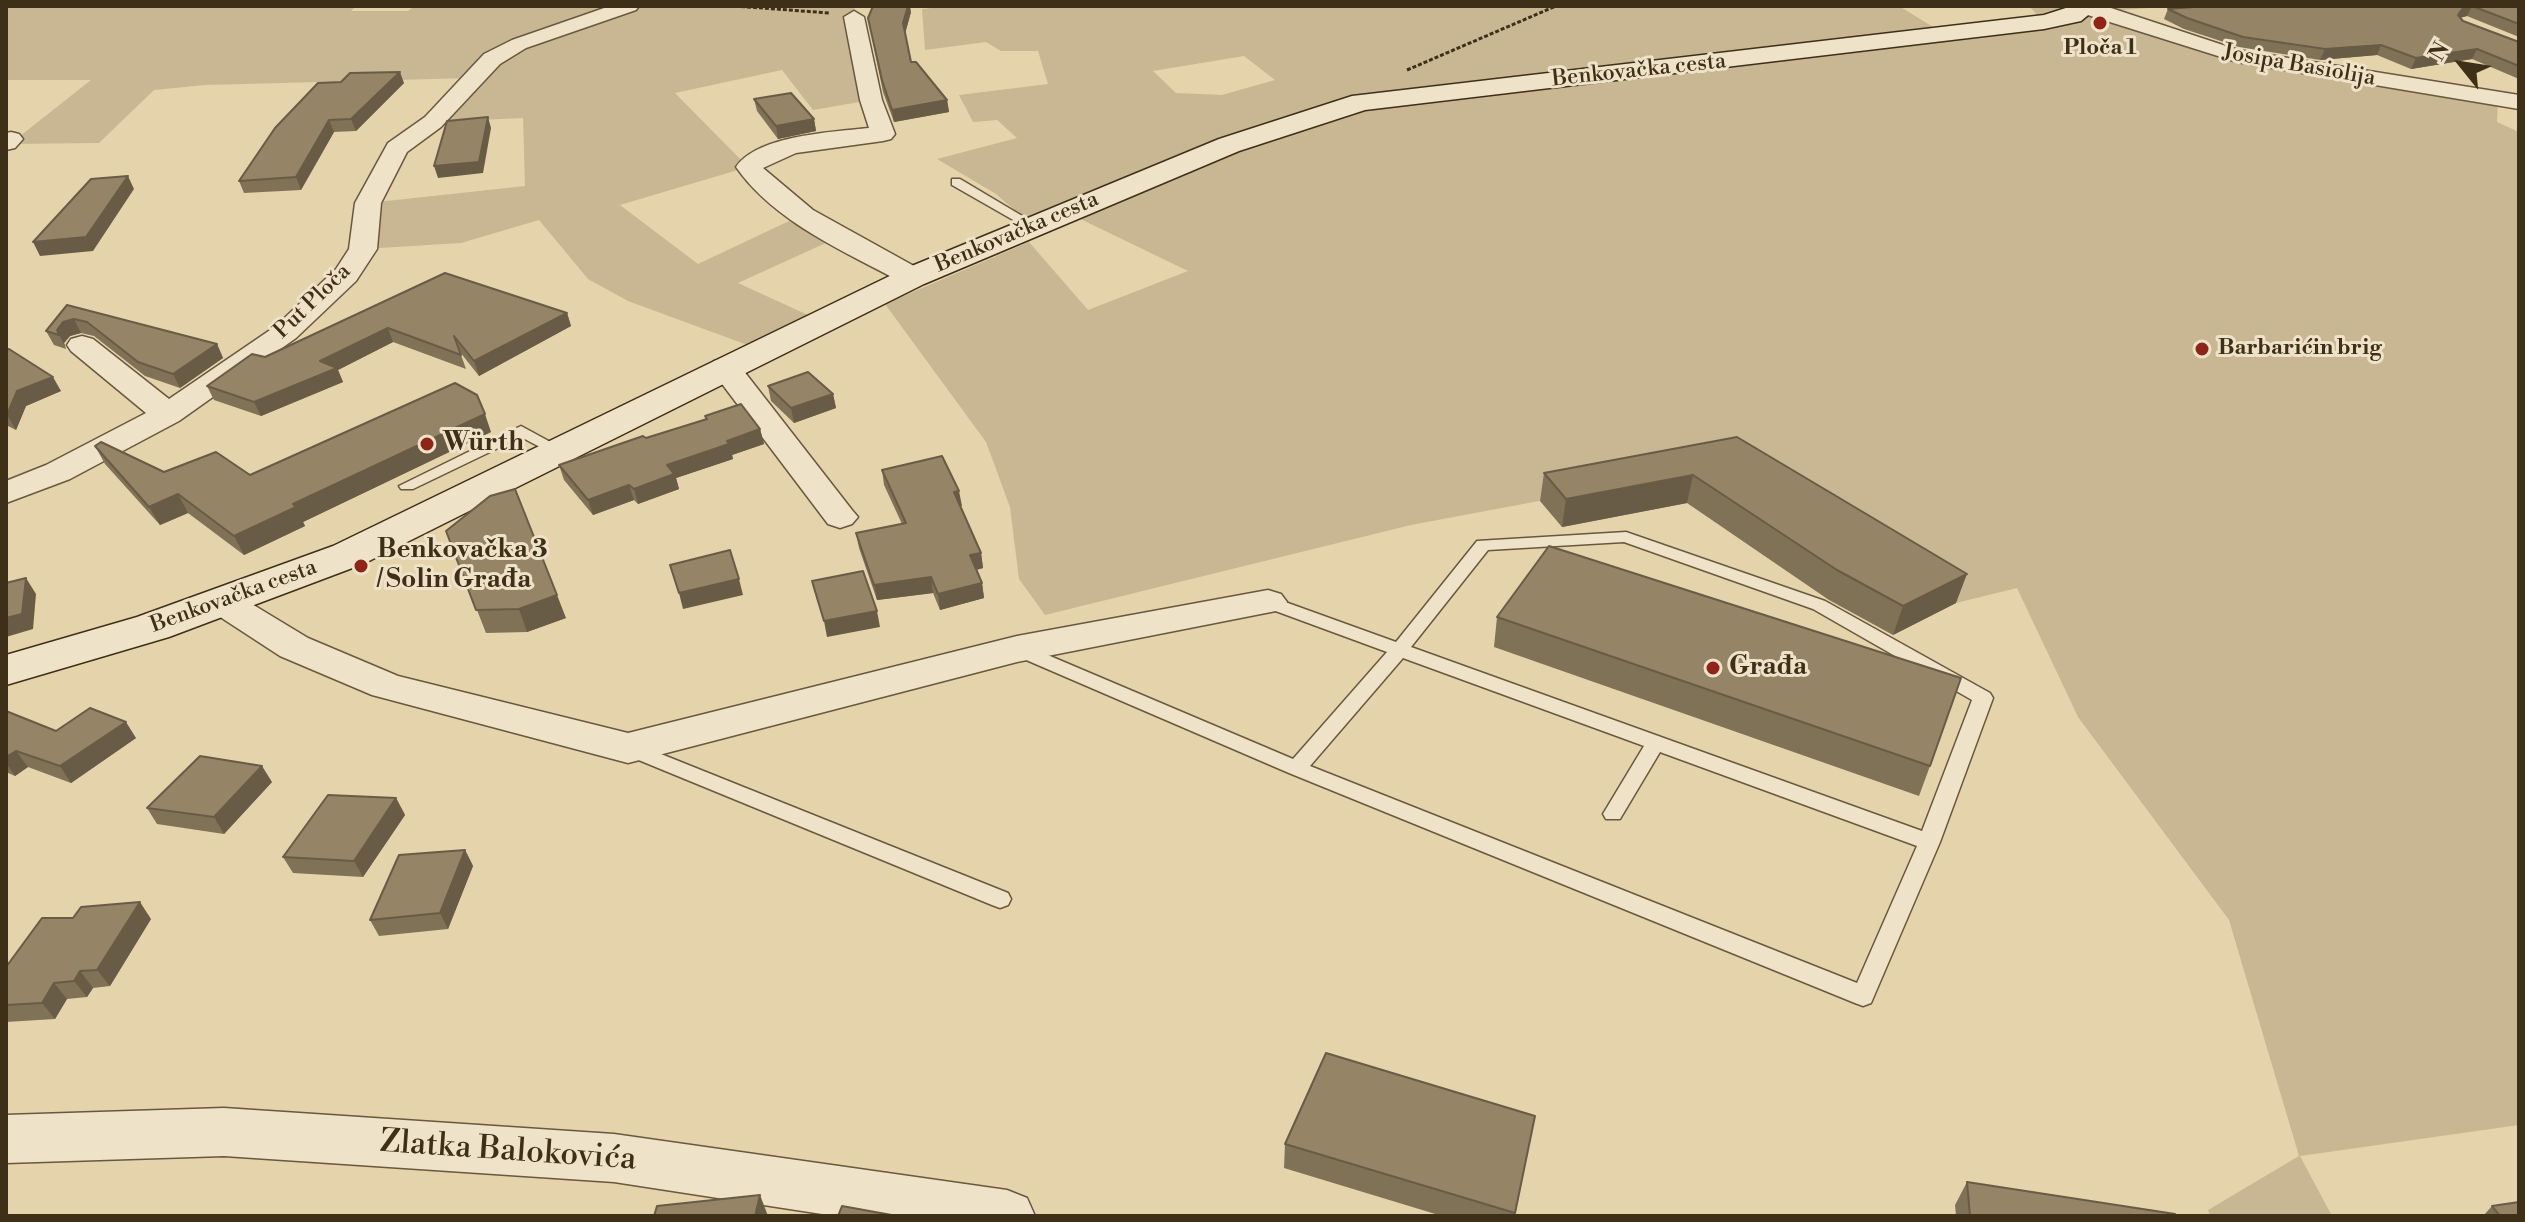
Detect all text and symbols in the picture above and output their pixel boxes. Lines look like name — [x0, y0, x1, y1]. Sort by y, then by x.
marker: Ploča 1 — [2091, 14, 2109, 32]
north arrow — [2421, 24, 2501, 104]
place label: Ploča 1 — [2063, 36, 2137, 62]
text: N — [2424, 37, 2456, 66]
street label: Josipa Basiolija — [2221, 40, 2377, 92]
street label: Benkovačka cesta — [1551, 49, 1727, 93]
street label: Benkovačka cesta — [931, 187, 1103, 279]
street label: Put Ploča — [269, 259, 357, 345]
place label: Barbarićin brig — [2218, 336, 2382, 362]
marker: Barbarićin brig — [2193, 340, 2211, 358]
place label: Würth — [443, 428, 524, 460]
marker: Würth — [418, 435, 436, 453]
place label: Benkovačka 3 / Solin Građa — [377, 535, 548, 596]
street label: Benkovačka cesta — [147, 555, 321, 639]
marker: Benkovačka 3 / Solin Građa — [352, 557, 370, 575]
place label: Građa — [1729, 652, 1807, 684]
marker: Građa — [1704, 659, 1722, 677]
street label: Zlatka Balokovića — [378, 1124, 638, 1180]

